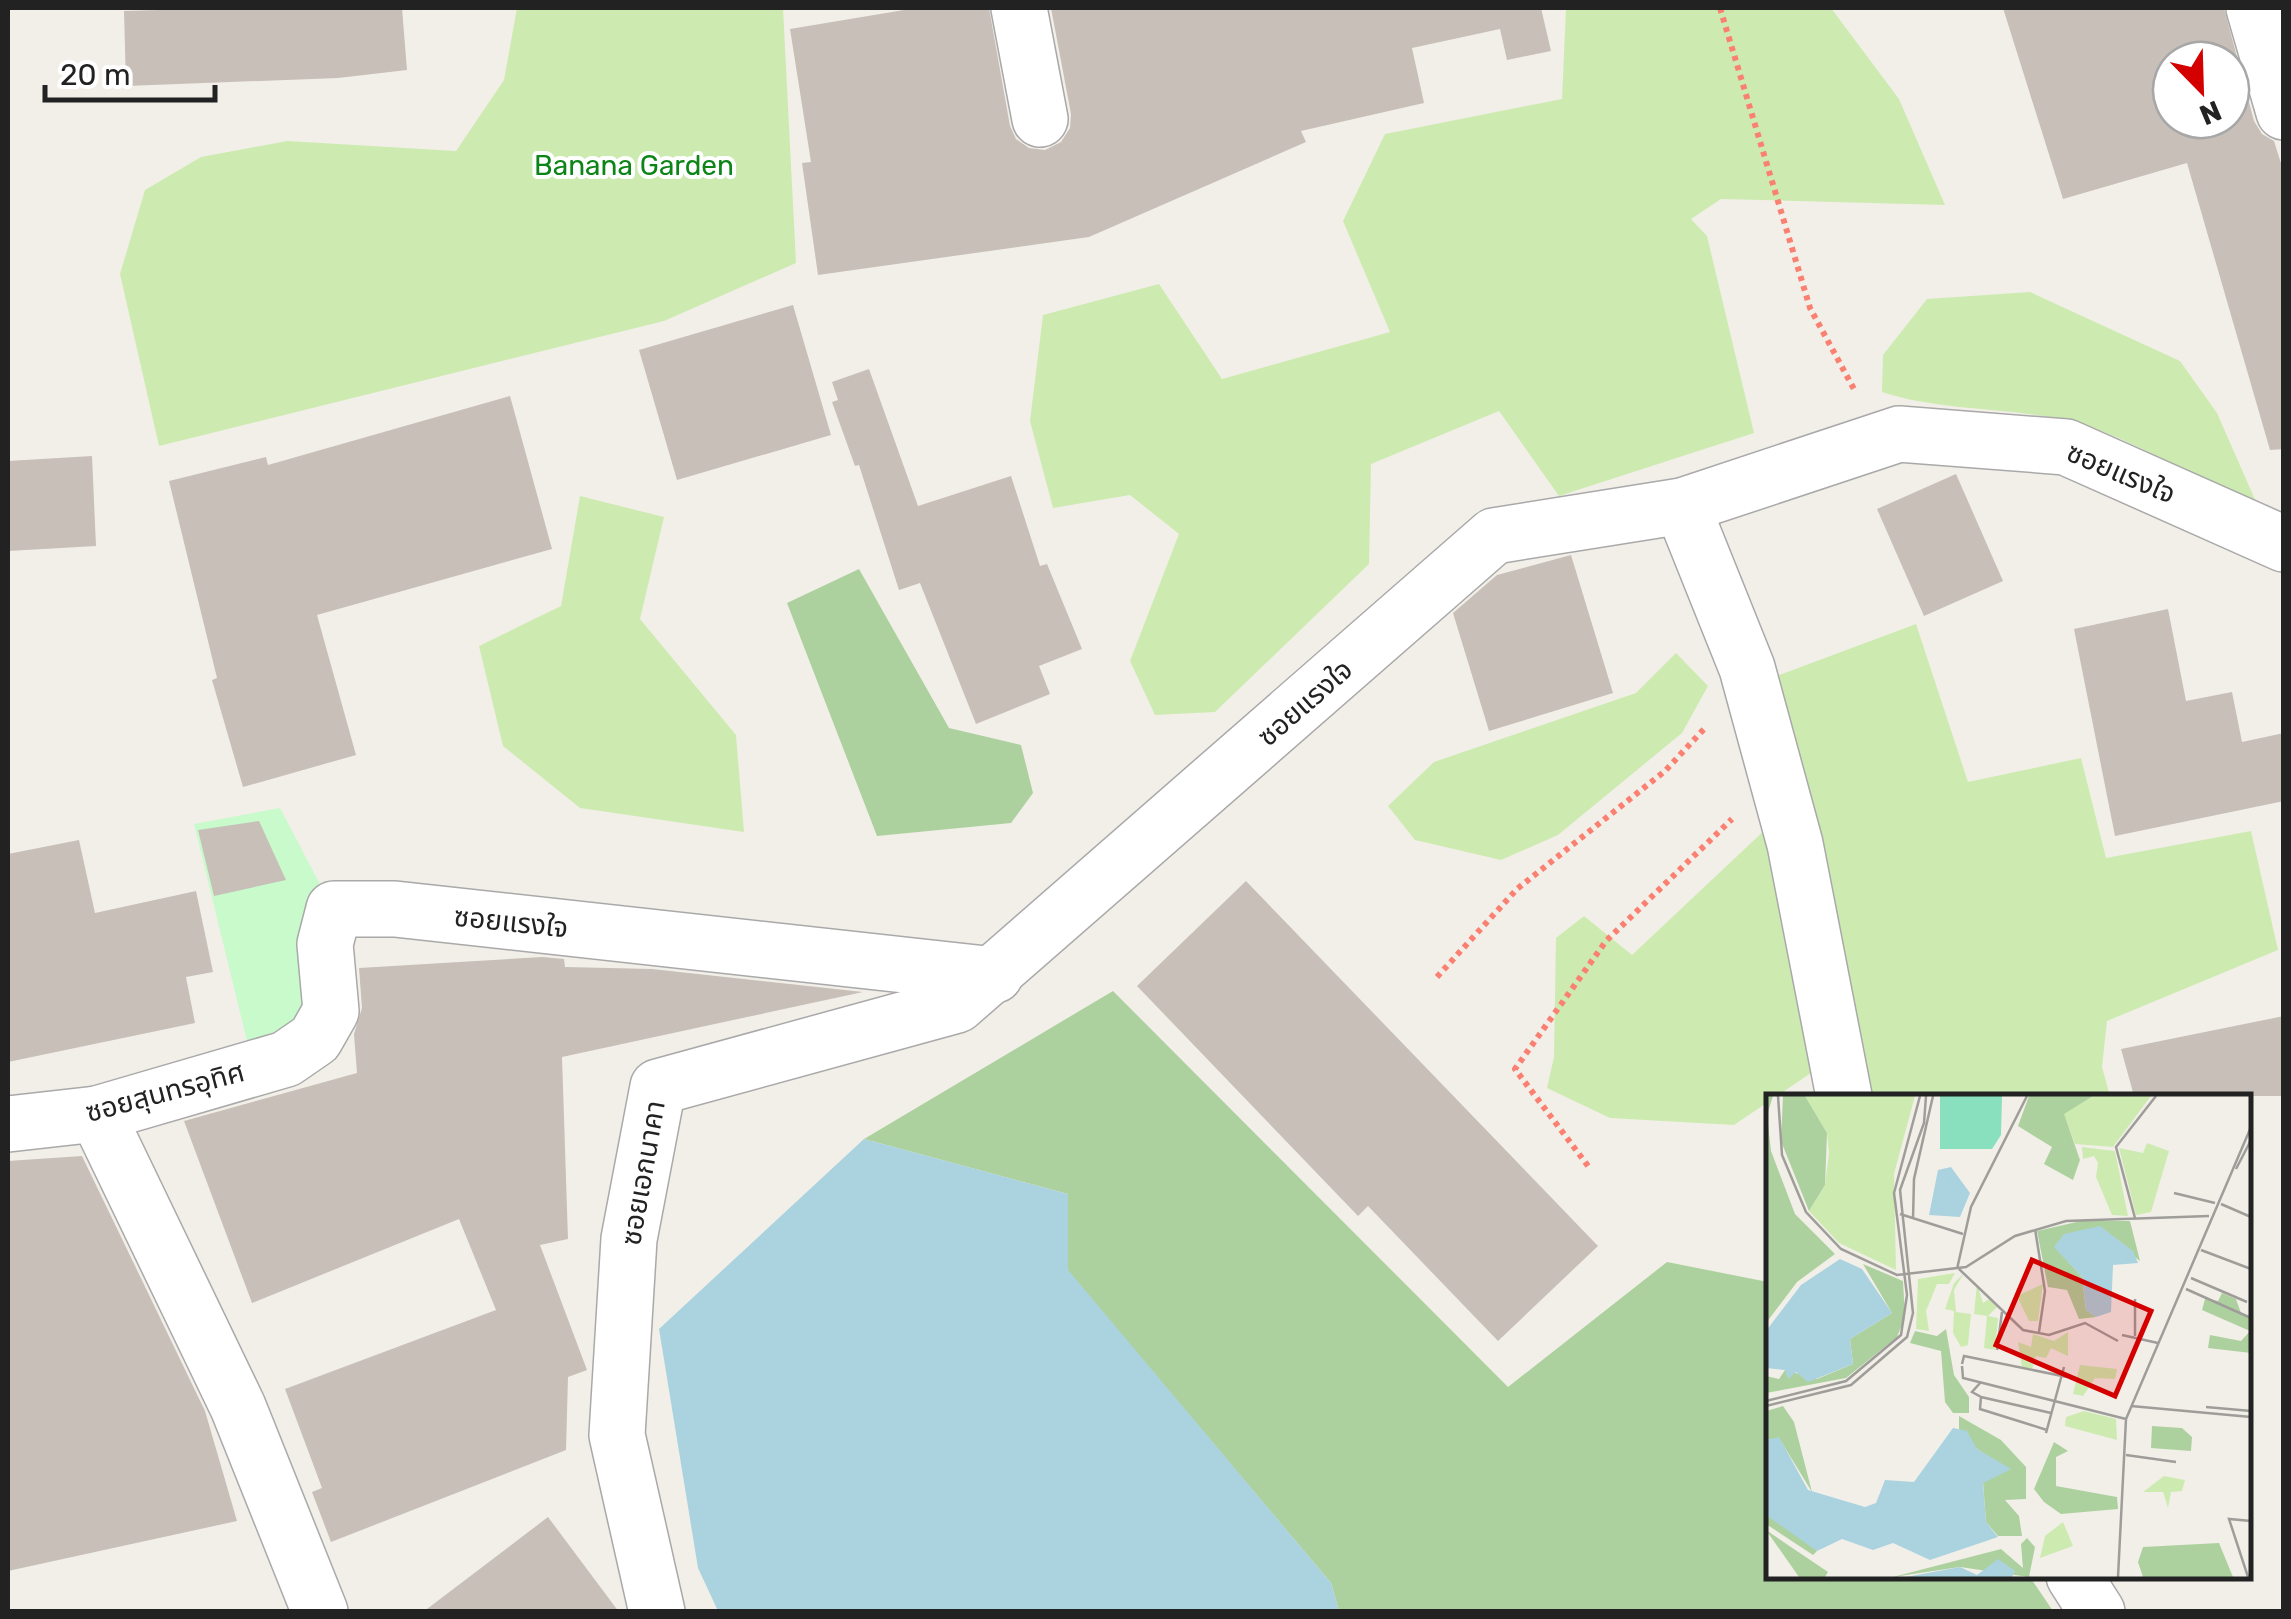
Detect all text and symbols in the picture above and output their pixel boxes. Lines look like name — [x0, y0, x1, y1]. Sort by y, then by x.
scale bar — [45, 40, 215, 102]
north arrow — [2151, 40, 2251, 140]
text: 20 m — [60, 57, 131, 93]
text: N — [2195, 93, 2226, 132]
park label: Banana Garden — [534, 149, 734, 182]
street label: ซอยแรงใจ — [2062, 435, 2180, 511]
street label: ซอยแรงใจ — [1251, 653, 1359, 753]
street label: ซอยแรงใจ — [452, 900, 570, 944]
street label: ซอยสุนทรอุทิศ — [82, 1055, 248, 1129]
inset map — [1766, 1094, 2251, 1579]
street label: ซอยเอกนาคา — [614, 1098, 672, 1248]

